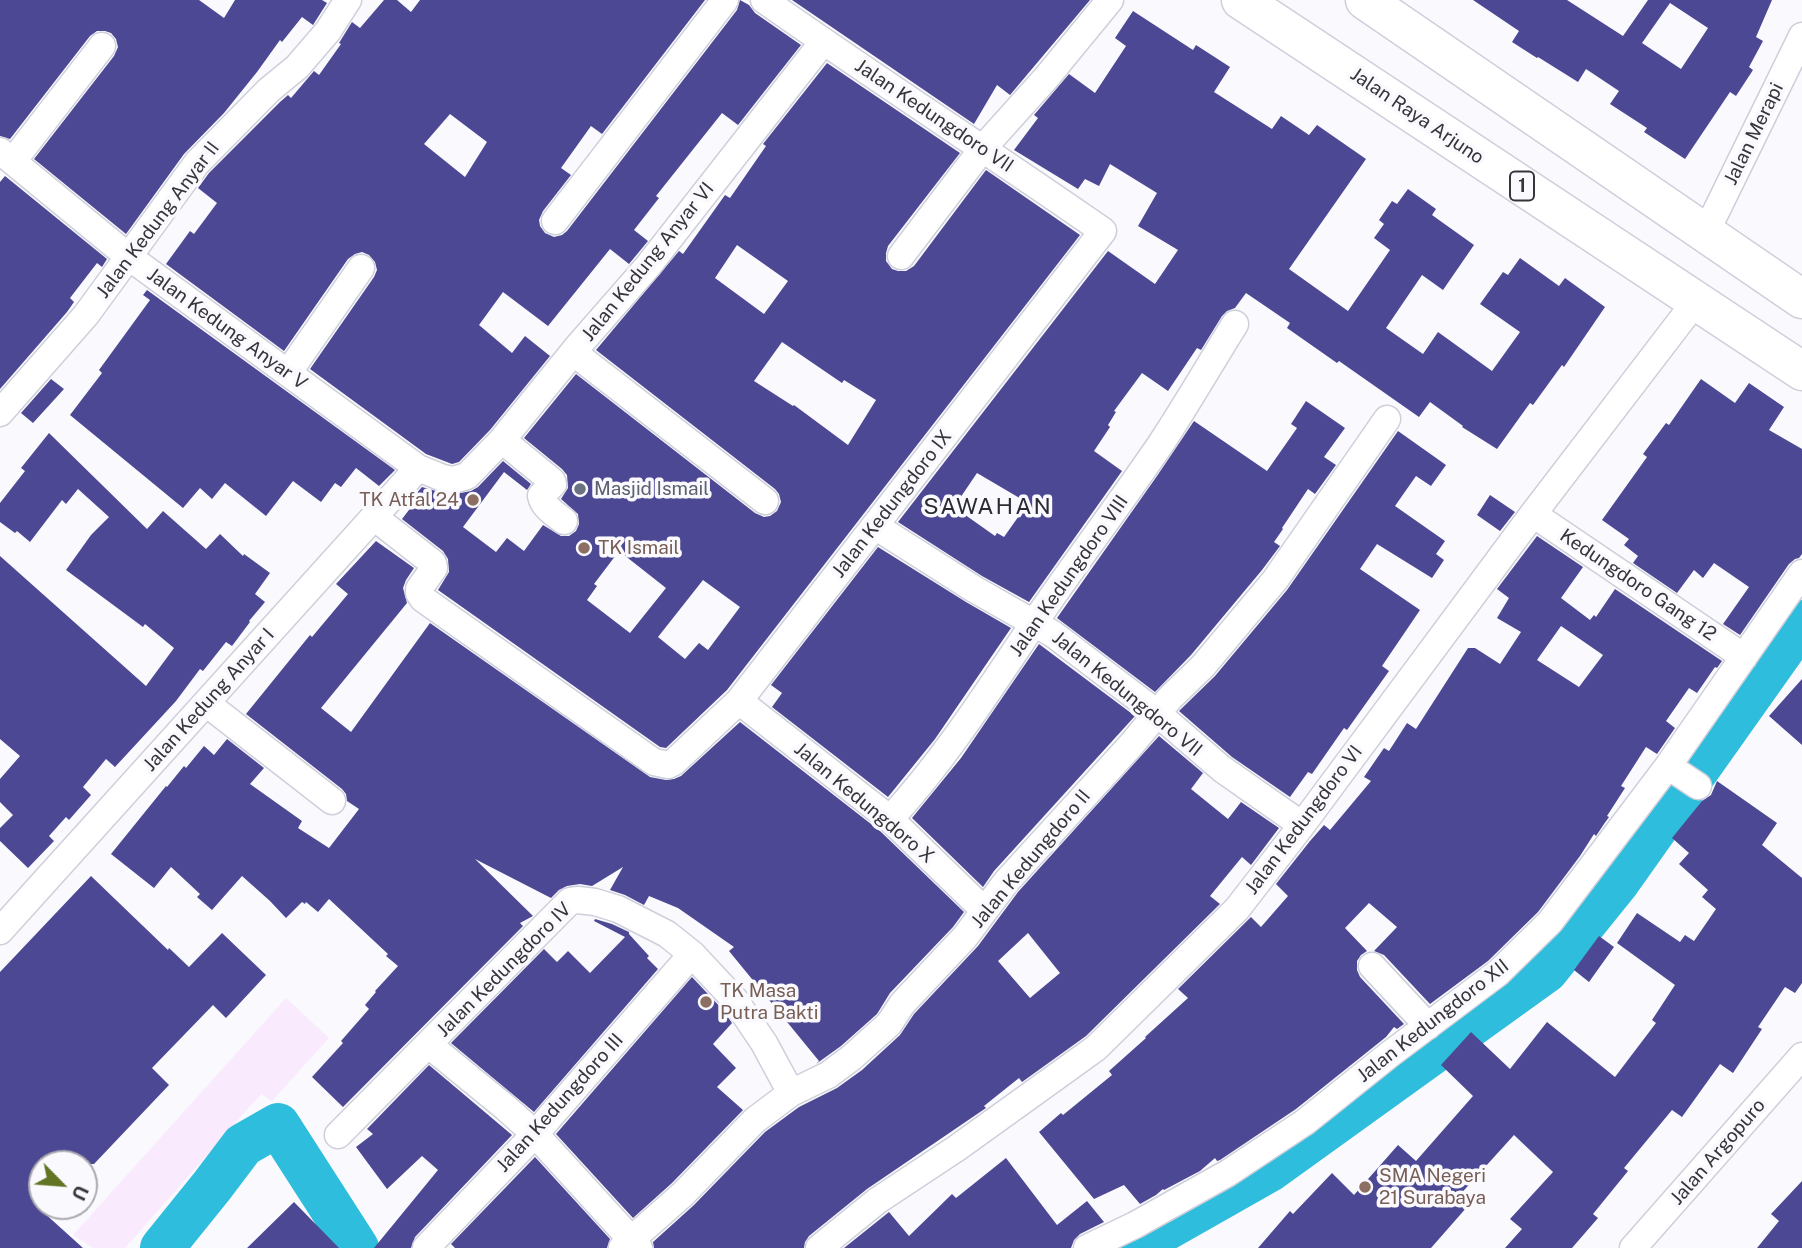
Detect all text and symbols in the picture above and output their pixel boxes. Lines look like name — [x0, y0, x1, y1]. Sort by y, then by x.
street label: Jalan Kedungdoro VII — [851, 55, 1017, 177]
street label: Jalan Raya Arjuno — [1346, 63, 1488, 169]
street label: Jalan Merapi — [1719, 79, 1789, 189]
street label: Jalan Kedung Anyar II — [92, 137, 224, 303]
road number: 1 — [1510, 172, 1534, 201]
street label: Jalan Kedung Anyar VI — [577, 178, 719, 346]
street label: Jalan Kedung Anyar V — [143, 263, 311, 395]
street label: Jalan Kedungdoro IX — [827, 426, 957, 582]
place label: Masjid Ismail — [594, 478, 709, 500]
marker: Masjid Ismail — [572, 481, 588, 497]
place label: TK Atfal 24 — [359, 489, 459, 511]
street label: Jalan Kedungdoro VIII — [1005, 491, 1133, 661]
marker: TK Atfal 24 — [465, 492, 481, 508]
district label: SAWAHAN — [924, 493, 1052, 521]
street label: Kedungdoro Gang 12 — [1555, 524, 1721, 646]
place label: TK Ismail — [598, 537, 679, 559]
marker: TK Ismail — [576, 540, 592, 556]
street label: Jalan Kedung Anyar I — [139, 624, 279, 776]
street label: Jalan Kedungdoro VII — [1048, 627, 1206, 761]
street label: Jalan Kedungdoro X — [789, 738, 939, 868]
street label: Jalan Kedungdoro VI — [1241, 741, 1367, 899]
street label: Jalan Kedungdoro II — [967, 785, 1095, 933]
street label: Jalan Kedungdoro IV — [432, 898, 576, 1042]
street label: Jalan Kedungdoro XII — [1353, 955, 1513, 1087]
place label: TK Masa Putra Bakti — [720, 980, 818, 1024]
marker: TK Masa Putra Bakti — [698, 994, 714, 1010]
street label: Jalan Kedungdoro III — [492, 1029, 628, 1177]
street label: Jalan Argopuro — [1666, 1094, 1770, 1210]
north arrow — [28, 1150, 98, 1220]
place label: SMA Negeri 21 Surabaya — [1379, 1165, 1486, 1209]
marker: SMA Negeri 21 Surabaya — [1357, 1179, 1373, 1195]
text: U — [67, 1182, 93, 1204]

